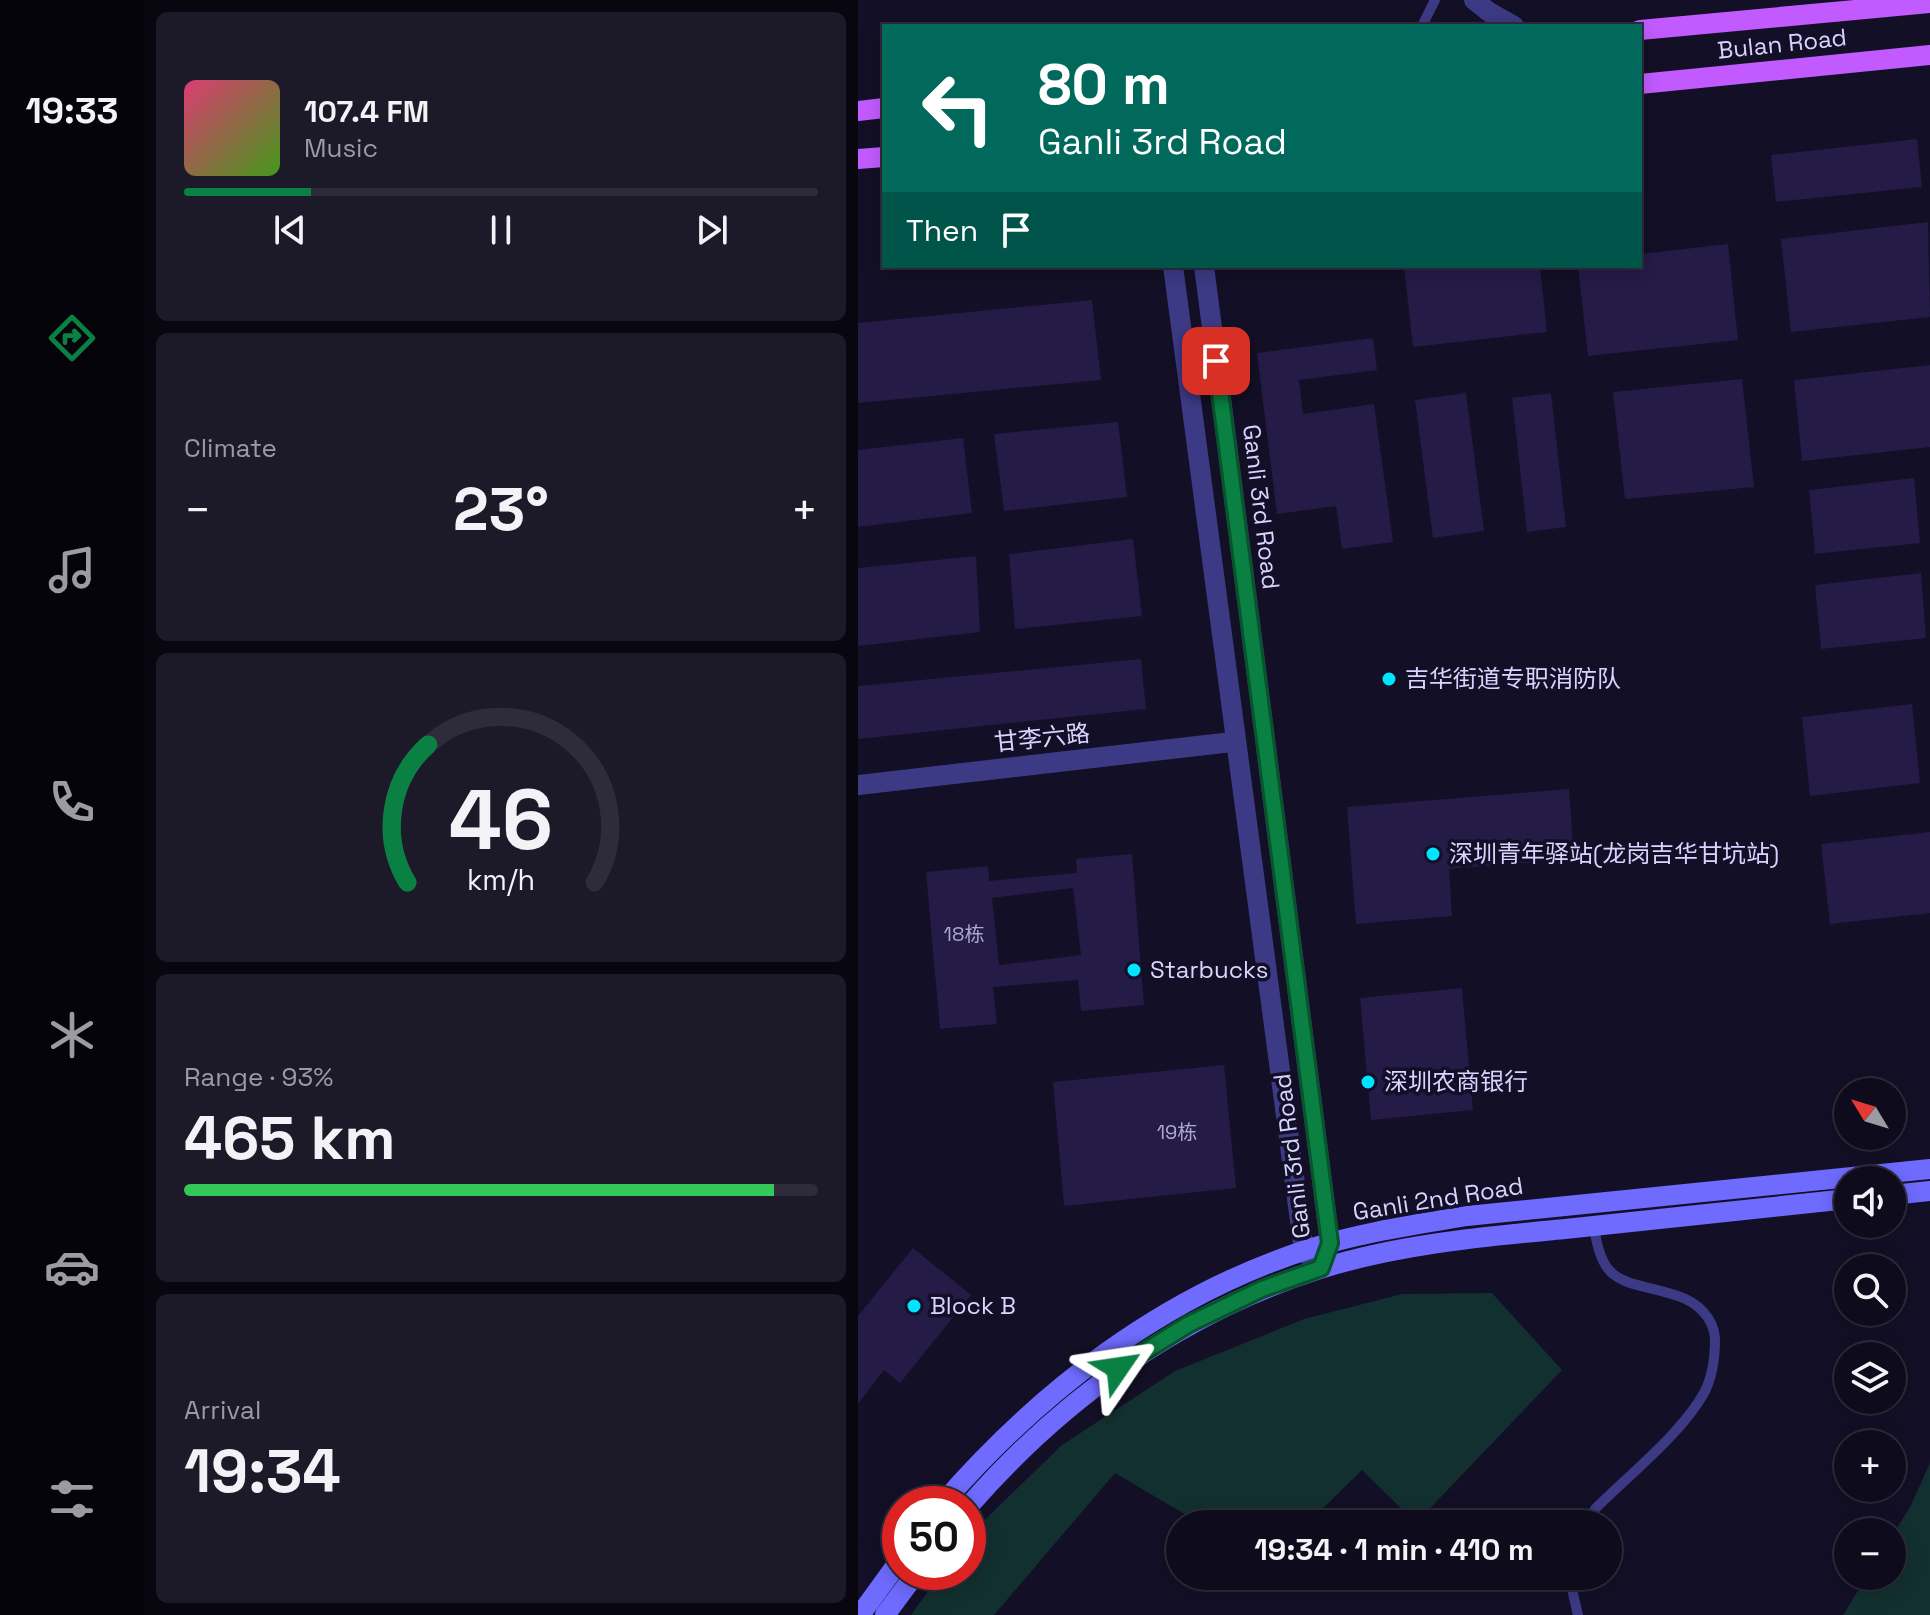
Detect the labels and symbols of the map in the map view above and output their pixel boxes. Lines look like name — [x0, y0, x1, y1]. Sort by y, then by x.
street label: Bulan Road — [1716, 21, 1848, 66]
pin — [1182, 327, 1250, 395]
street label: Ganli 3rd Road — [1236, 423, 1287, 591]
place label: 吉华街道专职消防队 — [1405, 663, 1621, 694]
marker: 吉华街道专职消防队 — [1380, 670, 1398, 688]
street label: 甘李六路 — [993, 717, 1091, 758]
place label: 深圳青年驿站(龙岗吉华甘坑站) — [1449, 838, 1779, 869]
marker: 深圳青年驿站(龙岗吉华甘坑站) — [1424, 845, 1442, 863]
house number: 18栋 — [944, 921, 984, 947]
place label: Starbucks — [1150, 954, 1268, 985]
marker: Starbucks — [1125, 961, 1143, 979]
place label: 深圳农商银行 — [1384, 1066, 1528, 1097]
street label: Ganli 3rd Road — [1266, 1072, 1317, 1240]
marker: 深圳农商银行 — [1359, 1073, 1377, 1091]
north arrow — [1834, 1078, 1906, 1150]
house number: 19栋 — [1157, 1119, 1197, 1145]
street label: Ganli 2nd Road — [1351, 1170, 1525, 1227]
place label: Block B — [930, 1290, 1016, 1321]
marker: Block B — [905, 1297, 923, 1315]
position arrow — [1076, 1326, 1160, 1410]
speed limit sign: 50 — [882, 1486, 986, 1590]

